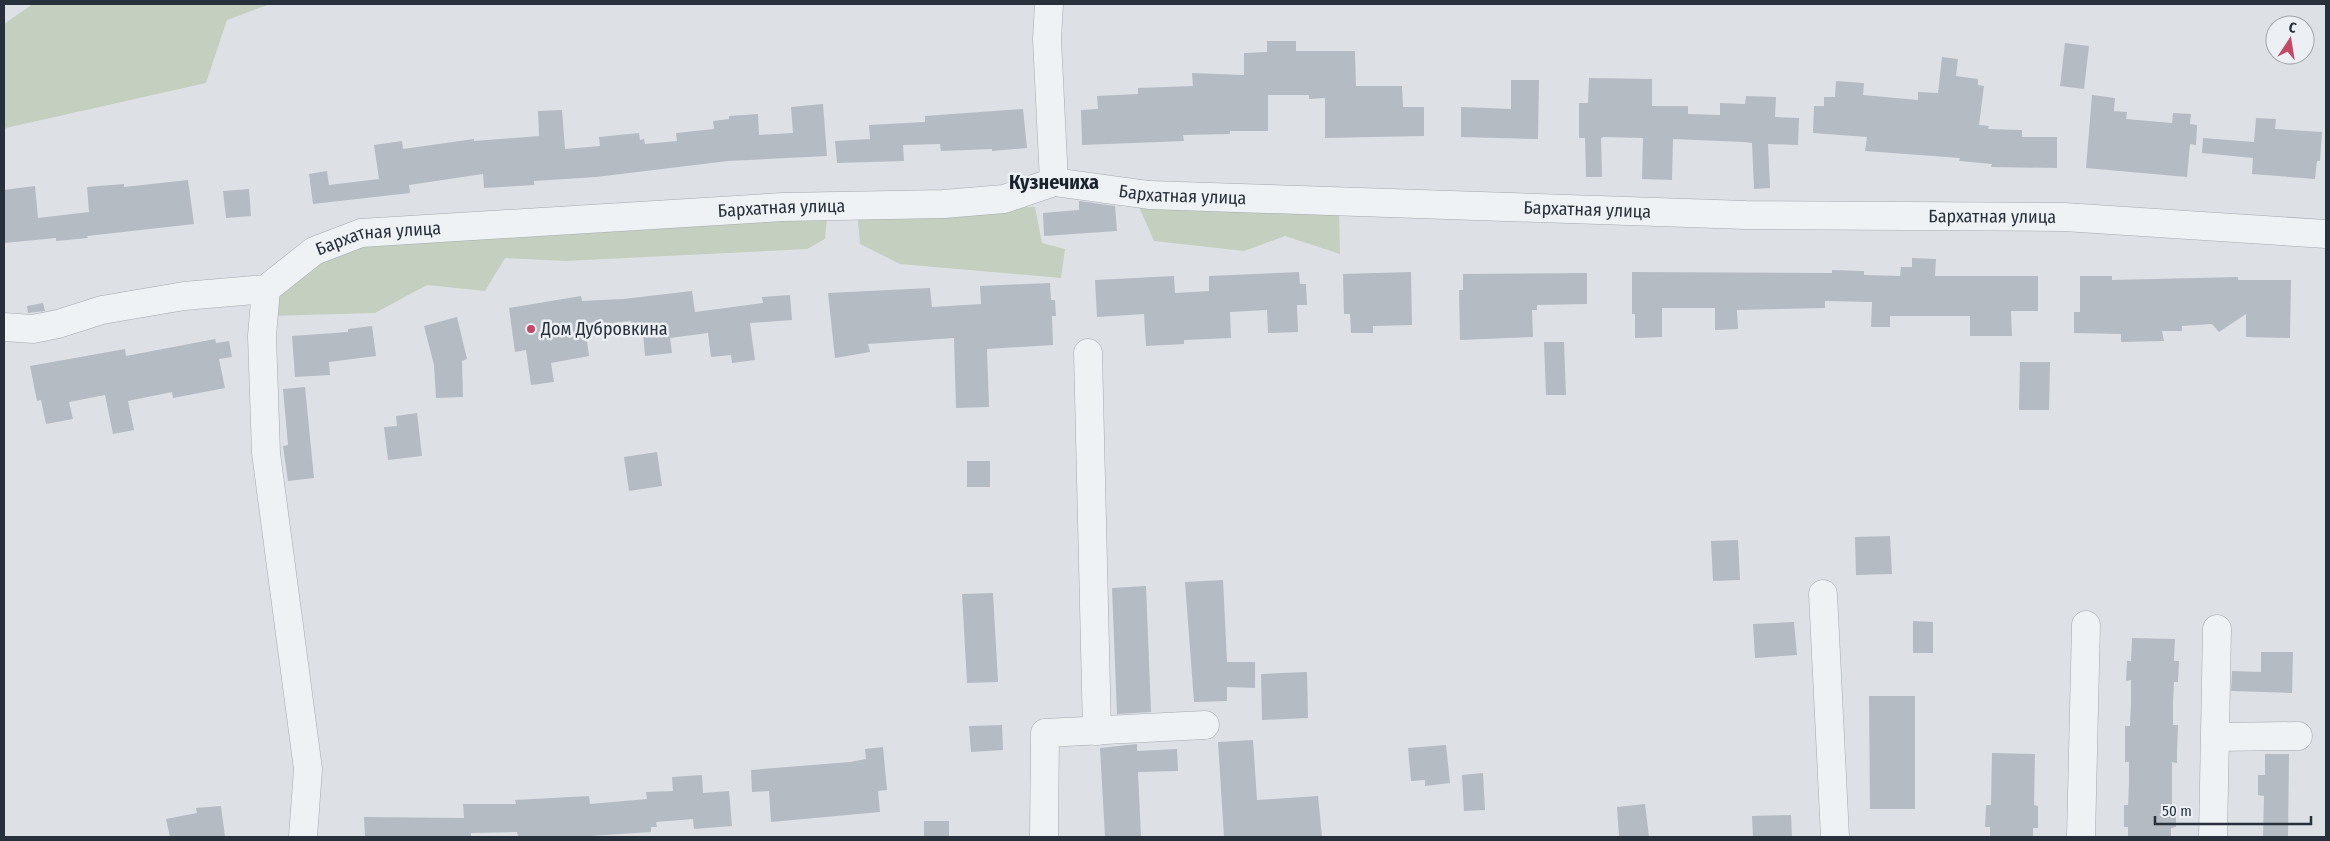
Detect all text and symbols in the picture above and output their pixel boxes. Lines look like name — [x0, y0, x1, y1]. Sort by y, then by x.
north arrow — [2265, 15, 2315, 65]
text: С — [2287, 19, 2299, 37]
district label: Кузнечиха — [1009, 170, 1099, 194]
street label: Бархатная улица — [1117, 180, 1247, 209]
street label: Бархатная улица — [717, 195, 846, 222]
street label: Бархатная улица — [1523, 197, 1652, 223]
street label: Бархатная улица — [1928, 205, 2056, 228]
street label: Бархатная улица — [313, 217, 442, 260]
place label: Дом Дубровкина — [540, 318, 668, 340]
marker: Дом Дубровкина — [525, 323, 537, 335]
scale bar — [2155, 794, 2311, 826]
text: 50 m — [2162, 802, 2192, 820]

